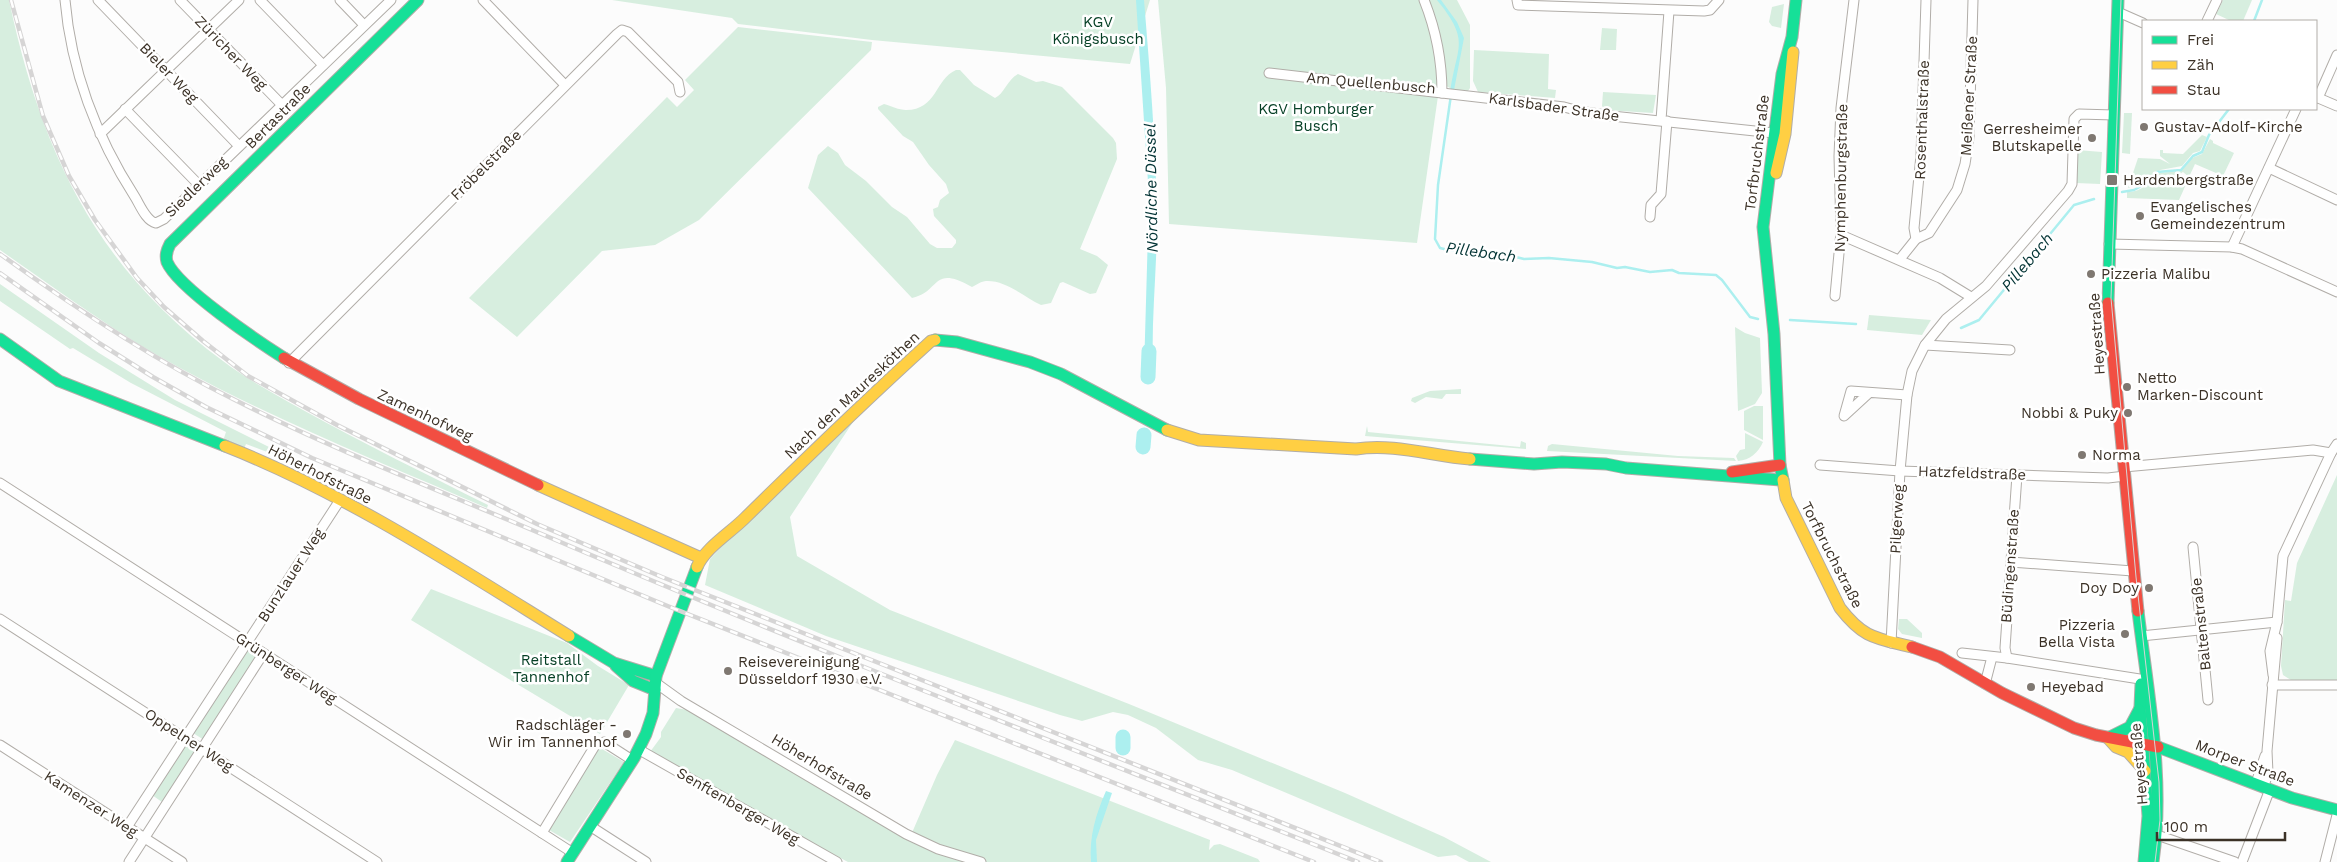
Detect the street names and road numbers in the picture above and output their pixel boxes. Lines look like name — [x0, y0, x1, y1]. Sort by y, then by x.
street label: Züricher Weg — [191, 12, 271, 94]
street label: Meißener Straße — [1957, 35, 1981, 157]
street label: Bieler Weg — [136, 39, 202, 107]
street label: Rosenthalstraße — [1911, 60, 1933, 180]
street label: Am Quellenbusch — [1306, 68, 1436, 98]
street label: Bertastraße — [241, 79, 315, 153]
street label: Karlsbader Straße — [1487, 89, 1621, 125]
street label: Torfbruchstraße — [1741, 94, 1773, 212]
street label: Nymphenburgstraße — [1831, 104, 1851, 252]
street label: Fröbelstraße — [447, 126, 525, 204]
street label: Siedlerweg — [161, 153, 231, 221]
street label: Heyestraße — [2085, 292, 2109, 376]
street label: Nach den Mauresköthen — [781, 328, 923, 462]
street label: Zamenhofweg — [374, 385, 476, 445]
street label: Höherhofstraße — [265, 440, 375, 508]
street label: Hatzfeldstraße — [1918, 462, 2026, 484]
street label: Pilgerweg — [1886, 484, 1908, 554]
street label: Torfbruchstraße — [1797, 499, 1867, 611]
street label: Büdingenstraße — [1997, 508, 2023, 624]
street label: Bunzlauer Weg — [254, 525, 328, 625]
street label: Baltenstraße — [2187, 577, 2215, 671]
street label: Grünberger Weg — [232, 629, 340, 707]
street label: Oppelner Weg — [141, 705, 237, 775]
street label: Heyestraße — [2126, 722, 2152, 806]
street label: Höherhofstraße — [768, 730, 876, 804]
street label: Morper Straße — [2193, 736, 2297, 790]
street label: Senftenberger Weg — [674, 764, 802, 848]
street label: Kamenzer Weg — [41, 767, 141, 841]

